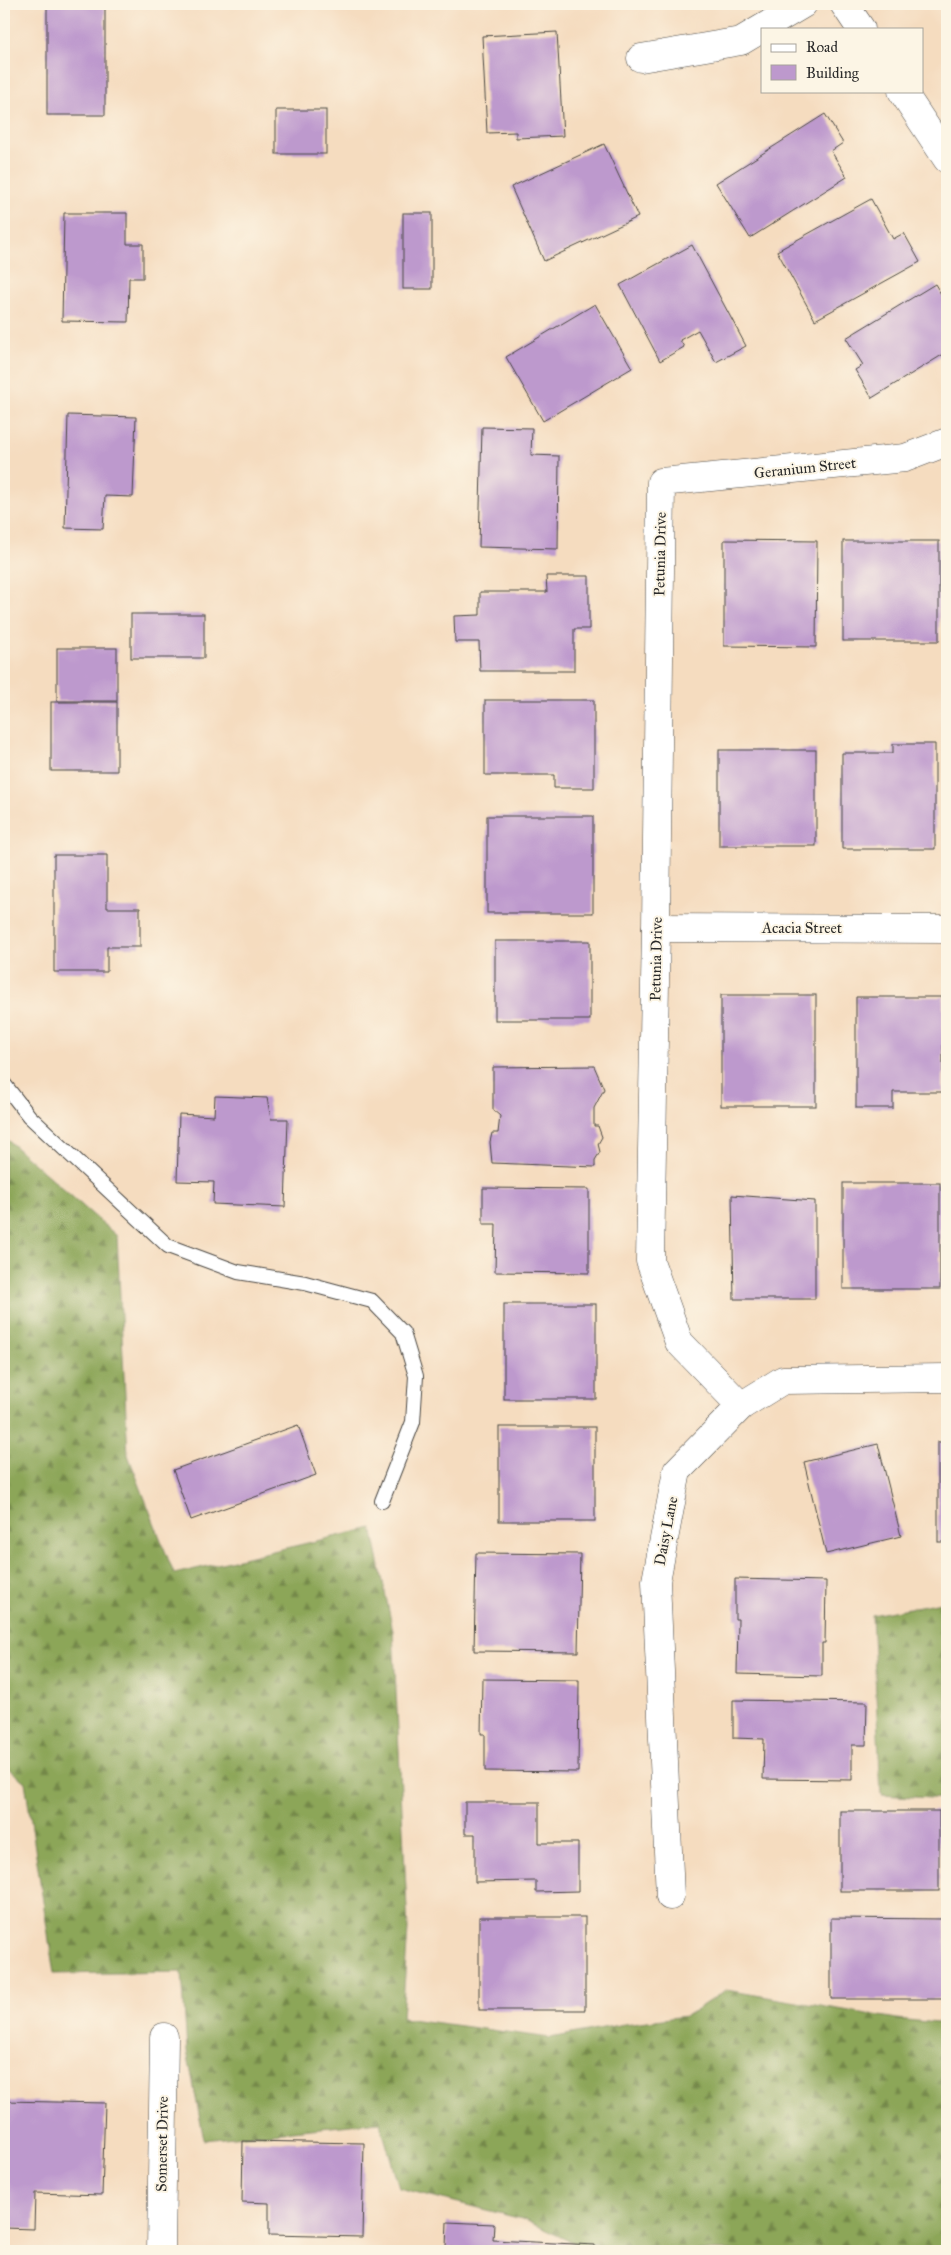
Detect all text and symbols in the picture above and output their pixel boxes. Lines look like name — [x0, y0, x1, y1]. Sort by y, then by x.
legend — [761, 28, 924, 92]
text: Road — [806, 38, 838, 56]
text: Building — [806, 64, 860, 82]
street label: Geranium Street — [753, 454, 858, 482]
street label: Petunia Drive — [650, 512, 670, 596]
street label: Petunia Drive — [646, 917, 666, 1001]
street label: Acacia Street — [761, 919, 843, 937]
street label: Daisy Lane — [651, 1495, 681, 1567]
street label: Somerset Drive — [152, 2096, 172, 2192]

